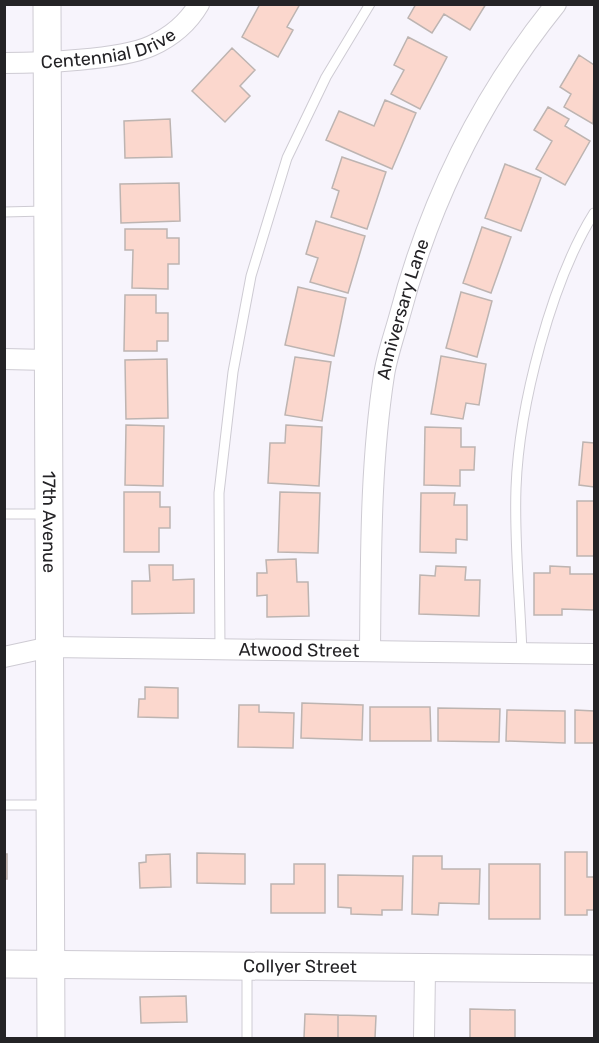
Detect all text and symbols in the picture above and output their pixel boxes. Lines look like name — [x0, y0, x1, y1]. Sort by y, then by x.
street label: Centennial Drive — [40, 24, 180, 73]
street label: Anniversary Lane — [372, 236, 434, 381]
street label: 17th Avenue — [38, 471, 60, 573]
street label: Atwood Street — [238, 638, 359, 662]
street label: Collyer Street — [243, 955, 357, 978]

